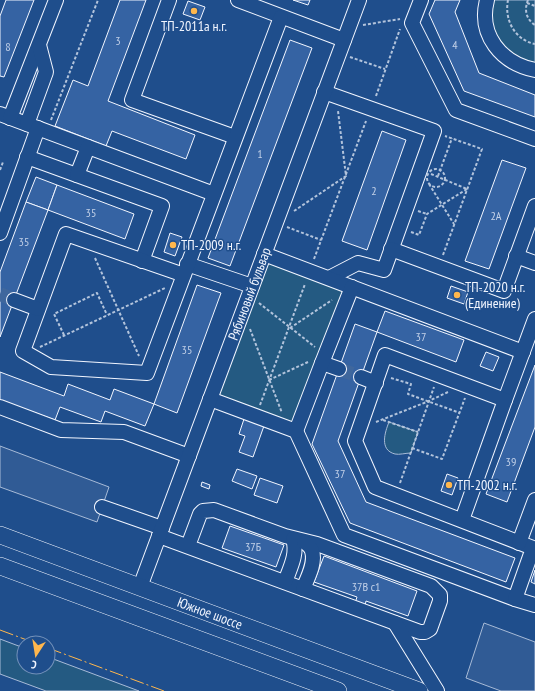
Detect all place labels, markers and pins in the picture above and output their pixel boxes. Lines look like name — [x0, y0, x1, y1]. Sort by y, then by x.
marker: ТП-2011а н.г. — [189, 6, 199, 16]
place label: ТП-2011а н.г. — [161, 17, 227, 35]
place label: ТП-2009 н.г. — [181, 236, 241, 254]
marker: ТП-2009 н.г. — [168, 240, 178, 250]
place label: ТП-2020 н.г. (Единение) — [465, 278, 525, 312]
marker: ТП-2020 н.г. (Единение) — [452, 290, 462, 300]
place label: ТП-2002 н.г. — [457, 476, 517, 494]
marker: ТП-2002 н.г. — [444, 480, 454, 490]

